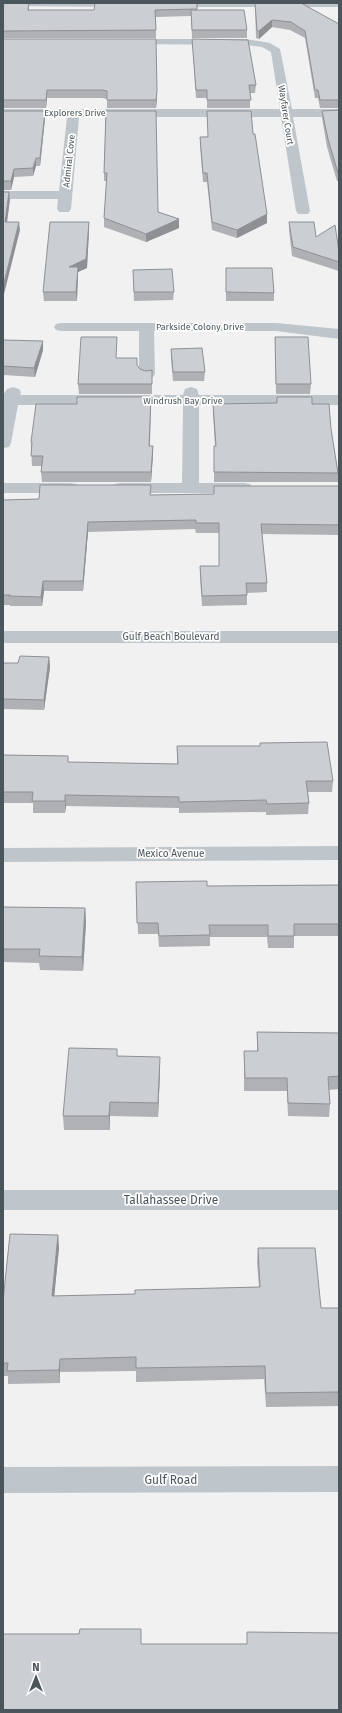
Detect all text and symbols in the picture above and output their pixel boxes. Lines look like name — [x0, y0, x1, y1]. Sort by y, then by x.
street label: Wayfarer Court — [276, 85, 296, 146]
street label: Explorers Drive — [44, 108, 106, 118]
street label: Admiral Cove — [61, 134, 77, 188]
street label: Parkside Colony Drive — [156, 322, 244, 332]
street label: Windrush Bay Drive — [143, 396, 223, 406]
street label: Gulf Beach Boulevard — [123, 631, 220, 643]
street label: Mexico Avenue — [137, 848, 205, 860]
street label: Tallahassee Drive — [124, 1193, 218, 1207]
street label: Gulf Road — [145, 1473, 197, 1487]
north arrow — [16, 1657, 56, 1697]
text: N — [32, 1661, 40, 1674]

